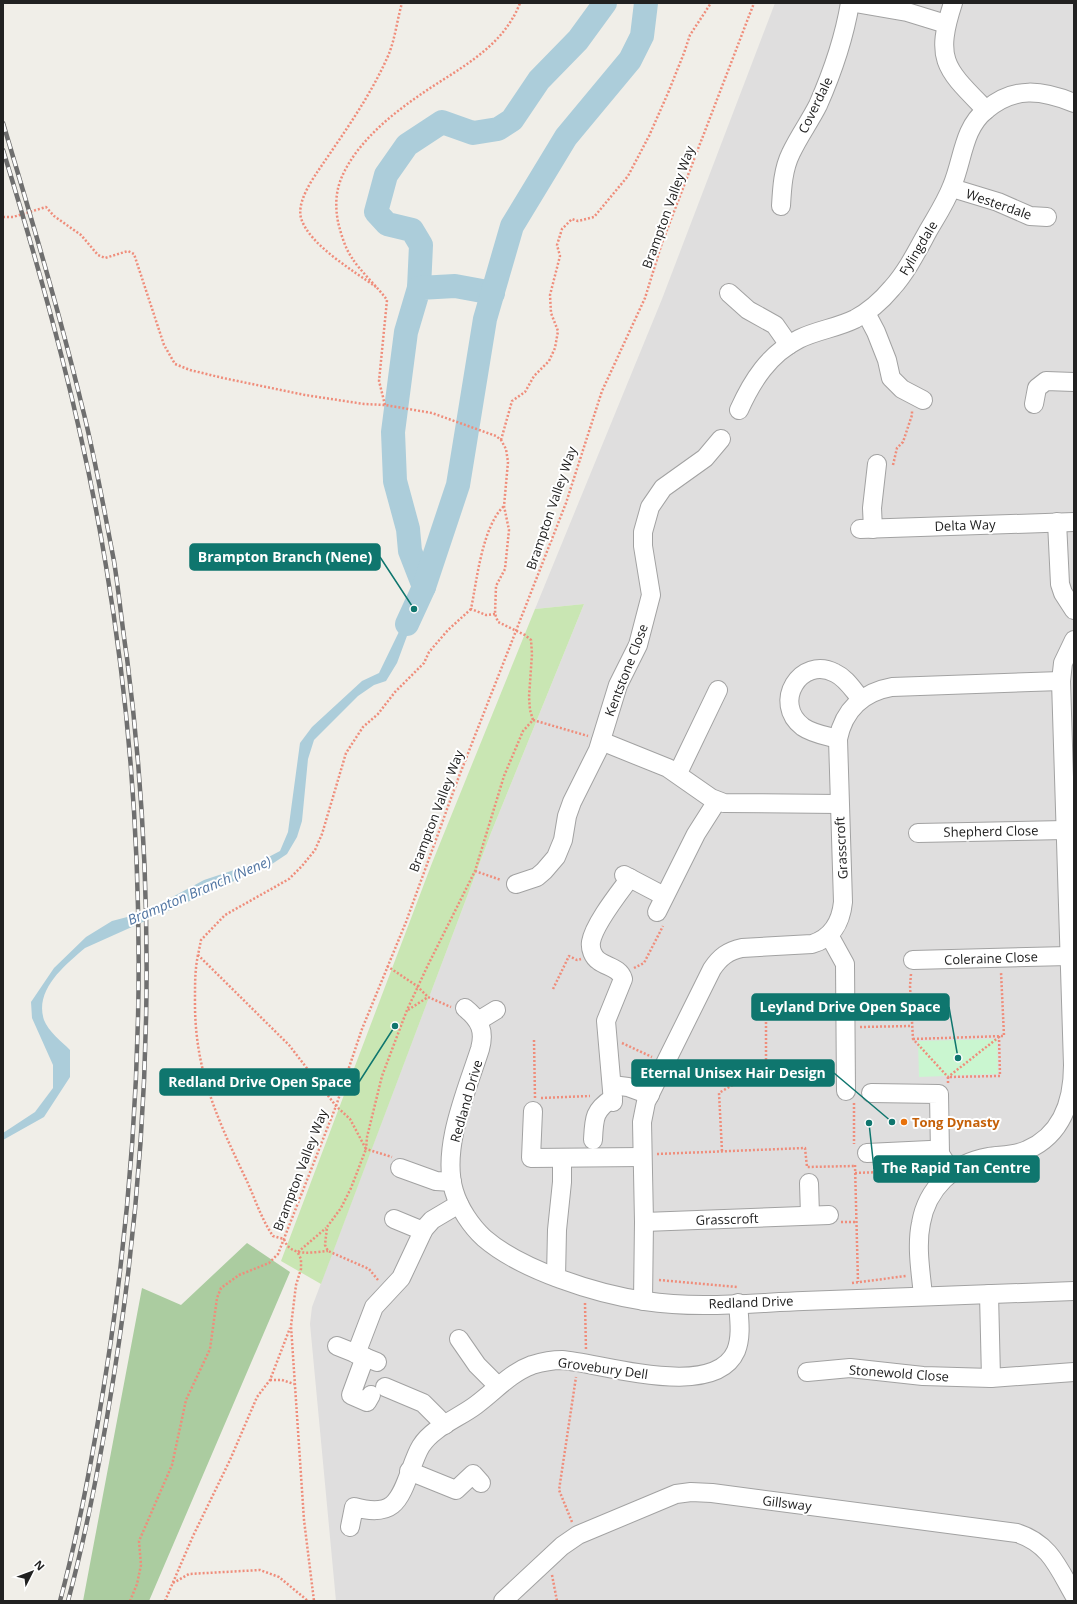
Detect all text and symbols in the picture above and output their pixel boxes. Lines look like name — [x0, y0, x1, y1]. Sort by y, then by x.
street label: Coverdale — [794, 74, 836, 136]
street label: Brampton Valley Way — [637, 143, 699, 271]
street label: Westerdale — [964, 184, 1034, 224]
street label: Fylingdale — [895, 217, 941, 279]
street label: Brampton Valley Way — [521, 444, 581, 572]
street label: Delta Way — [934, 515, 996, 535]
callout: Brampton Branch (Nene) — [190, 544, 380, 570]
text: Brampton Branch (Nene) — [198, 547, 372, 566]
street label: Kentstone Close — [600, 621, 652, 719]
street label: Brampton Valley Way — [404, 747, 468, 875]
street label: Grasscroft — [830, 816, 852, 880]
street label: Shepherd Close — [943, 821, 1039, 841]
water label: Brampton Branch (Nene) — [124, 851, 274, 929]
street label: Coleraine Close — [944, 947, 1038, 969]
callout: Leyland Drive Open Space — [752, 994, 949, 1020]
text: Leyland Drive Open Space — [759, 997, 941, 1016]
street label: Redland Drive — [446, 1058, 486, 1144]
callout: Eternal Unisex Hair Design — [632, 1060, 834, 1086]
text: Eternal Unisex Hair Design — [640, 1063, 826, 1082]
callout: Redland Drive Open Space — [160, 1069, 359, 1095]
text: Redland Drive Open Space — [168, 1072, 352, 1091]
street label: Brampton Valley Way — [268, 1106, 332, 1234]
place label: Tong Dynasty — [912, 1113, 1000, 1131]
marker: Tong Dynasty — [899, 1117, 909, 1127]
callout: The Rapid Tan Centre — [874, 1156, 1039, 1182]
text: The Rapid Tan Centre — [881, 1158, 1031, 1177]
street label: Grasscroft — [695, 1209, 759, 1229]
street label: Redland Drive — [708, 1292, 794, 1312]
street label: Grovebury Dell — [557, 1353, 649, 1383]
street label: Stonewold Close — [848, 1361, 950, 1385]
street label: Gillsway — [761, 1491, 813, 1515]
north arrow — [12, 1552, 52, 1592]
text: N — [31, 1557, 48, 1573]

